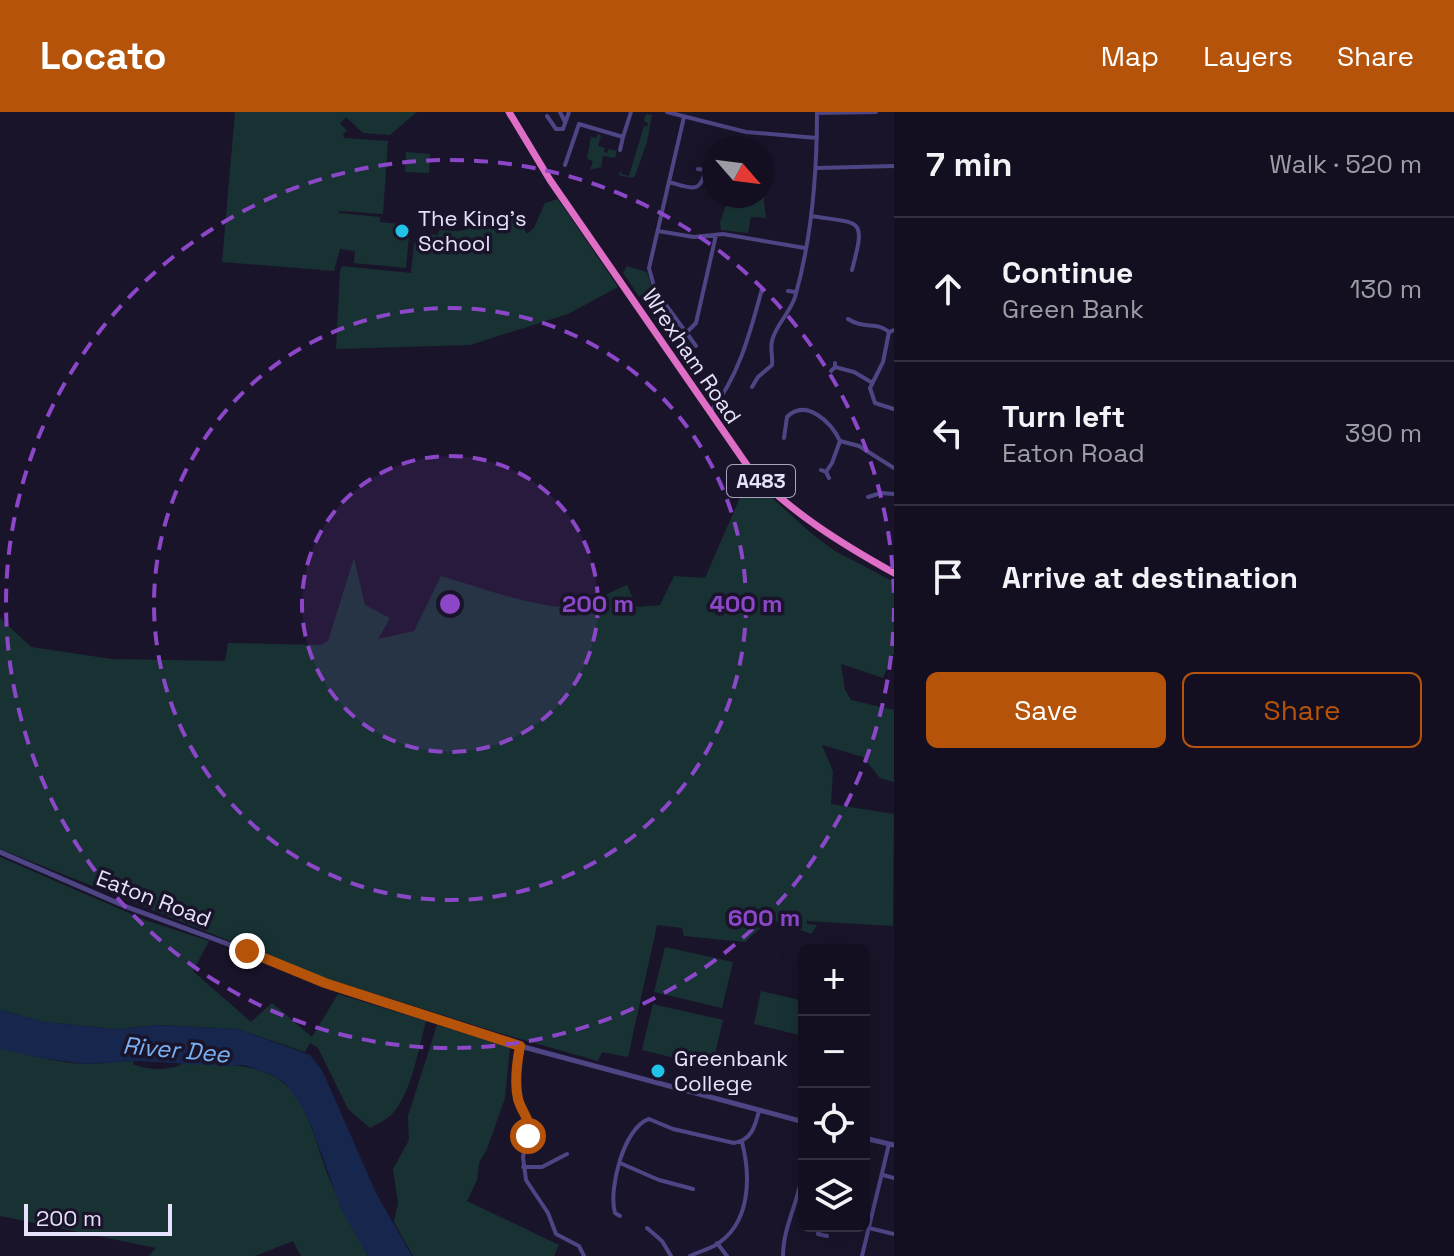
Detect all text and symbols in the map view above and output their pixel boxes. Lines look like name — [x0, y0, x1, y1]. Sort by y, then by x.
text: Locato — [40, 32, 167, 80]
text: Map — [1101, 38, 1159, 74]
text: Layers — [1203, 38, 1293, 74]
text: Share — [1337, 38, 1414, 74]
north arrow — [702, 136, 774, 208]
text: 7 min — [926, 143, 1013, 186]
text: Walk · 520 m — [1269, 147, 1422, 181]
place label: The King's School — [418, 204, 527, 257]
marker: The King's School — [393, 222, 411, 240]
text: Continue — [1002, 253, 1133, 292]
icon: ahead — [926, 267, 970, 311]
text: 130 m — [1350, 272, 1422, 306]
street label: Wrexham Road — [636, 283, 748, 429]
text: Green Bank — [1002, 292, 1144, 326]
text: Turn left — [1002, 397, 1125, 436]
icon: left — [926, 411, 970, 455]
text: 390 m — [1345, 416, 1422, 450]
text: Eaton Road — [1002, 436, 1145, 470]
road number: A483 — [727, 465, 795, 497]
icon: arrive — [926, 555, 970, 599]
text: Arrive at destination — [1002, 558, 1298, 597]
text: 200 m — [562, 588, 634, 619]
text: 400 m — [710, 588, 782, 619]
centre of rings — [436, 590, 464, 618]
button: Save — [926, 672, 1166, 748]
button: Share — [1182, 672, 1422, 748]
street label: Eaton Road — [93, 863, 215, 933]
text: 600 m — [728, 902, 800, 933]
route end — [229, 933, 265, 969]
map controls — [798, 944, 870, 1232]
button: + — [798, 944, 870, 1016]
button: − — [798, 1016, 870, 1088]
water label: River Dee — [121, 1029, 232, 1070]
place label: Greenbank College — [674, 1044, 788, 1097]
marker: Greenbank College — [649, 1062, 667, 1080]
button: locate — [798, 1088, 870, 1160]
route start — [510, 1118, 546, 1154]
button: layers — [798, 1160, 870, 1232]
scale bar — [24, 1200, 172, 1236]
text: 200 m — [36, 1204, 102, 1232]

